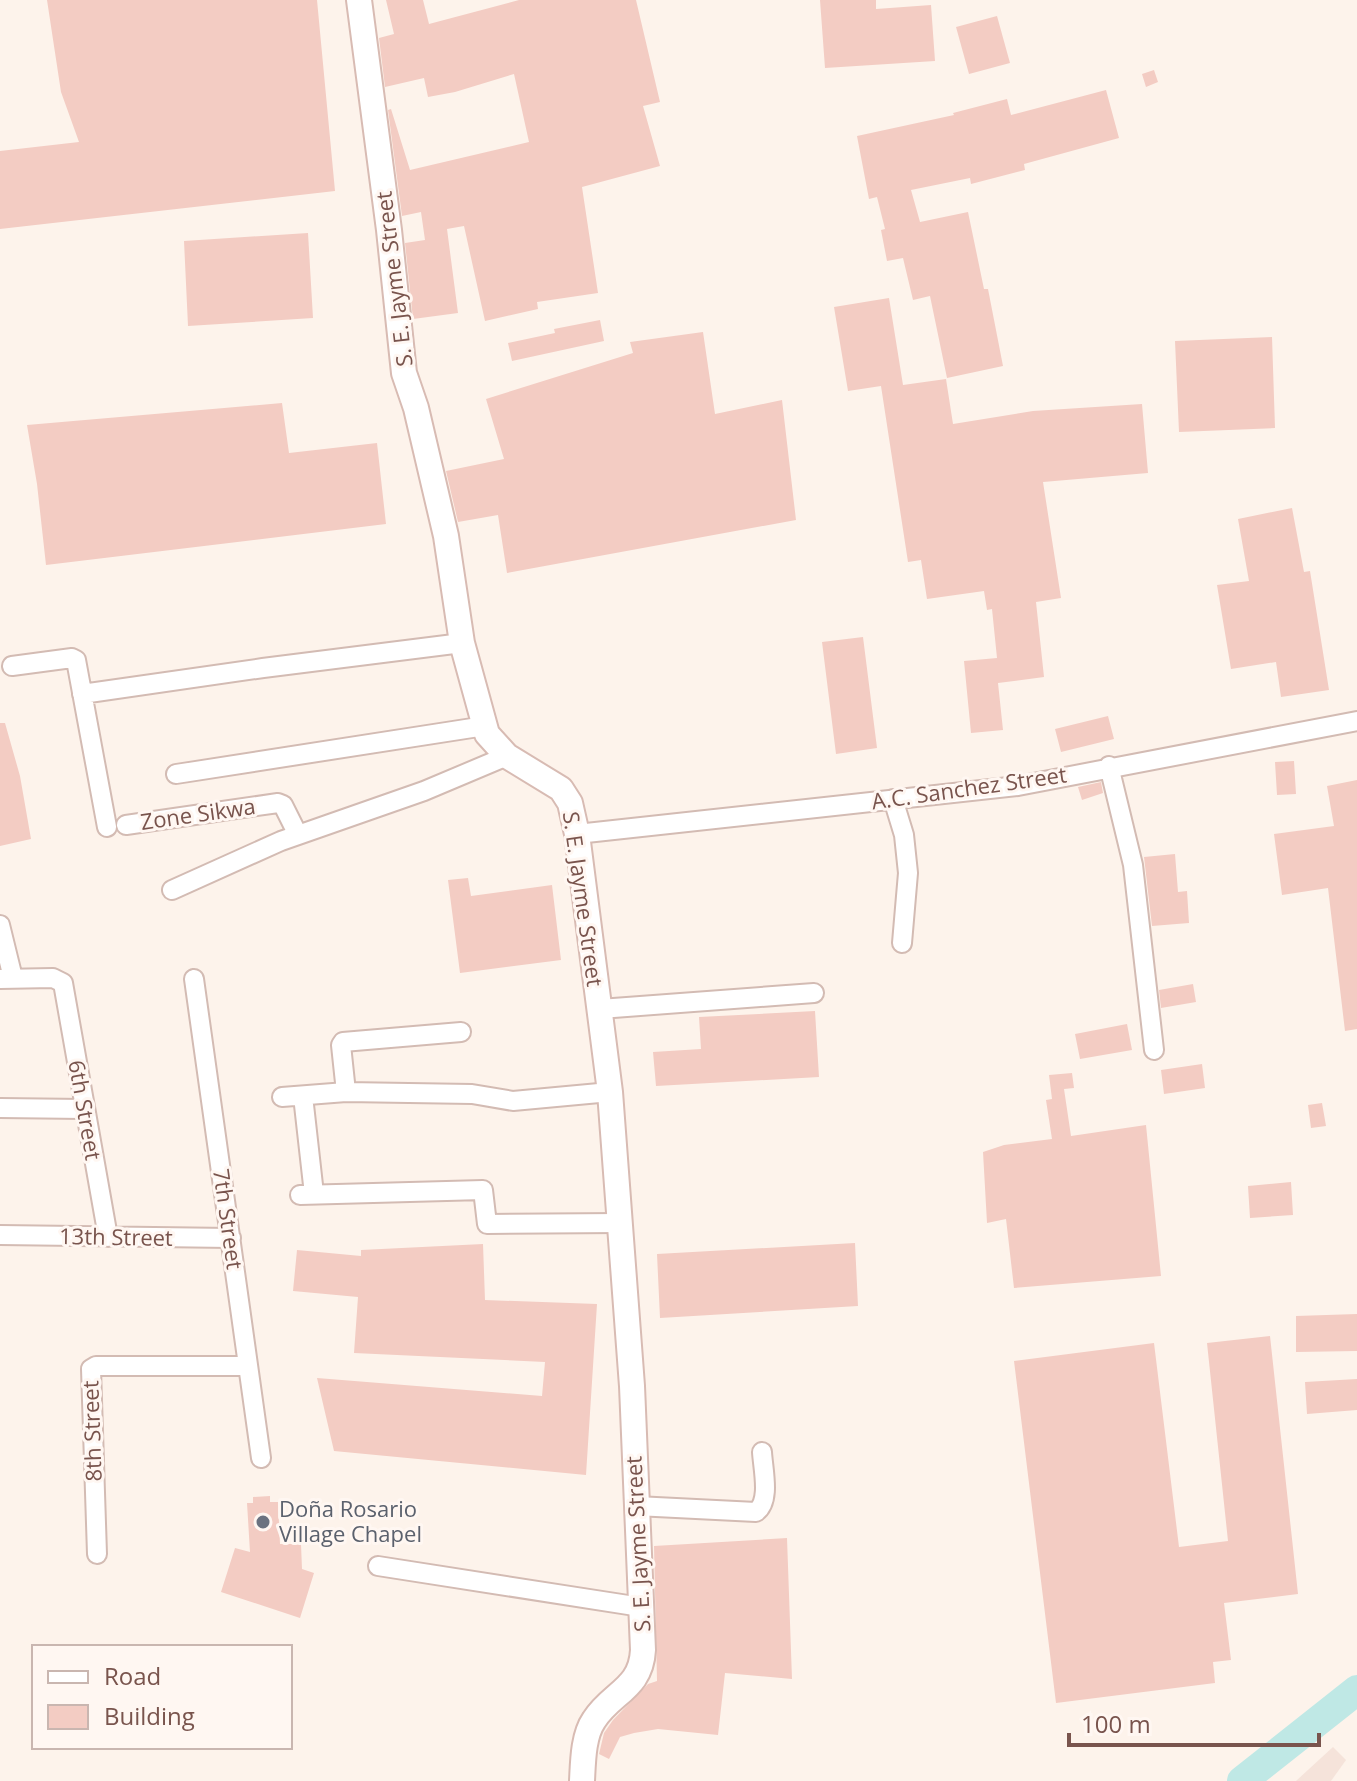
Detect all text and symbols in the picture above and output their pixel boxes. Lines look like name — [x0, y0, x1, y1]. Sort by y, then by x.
street label: S. E. Jayme Street — [367, 190, 419, 368]
street label: A.C. Sanchez Street — [869, 758, 1068, 816]
street label: Zone Sikwa — [138, 790, 257, 836]
street label: S. E. Jayme Street — [557, 809, 611, 988]
street label: 6th Street — [62, 1057, 110, 1162]
street label: 7th Street — [207, 1167, 251, 1271]
street label: 13th Street — [59, 1220, 173, 1252]
street label: 8th Street — [74, 1380, 108, 1482]
street label: S. E. Jayme Street — [617, 1455, 657, 1633]
place label: Doña Rosario Village Chapel — [279, 1493, 422, 1548]
marker: Doña Rosario Village Chapel — [254, 1513, 272, 1531]
legend — [32, 1645, 292, 1749]
text: Road — [104, 1659, 161, 1692]
scale bar — [1069, 1697, 1319, 1747]
text: Building — [104, 1699, 195, 1732]
text: 100 m — [1081, 1707, 1151, 1740]

